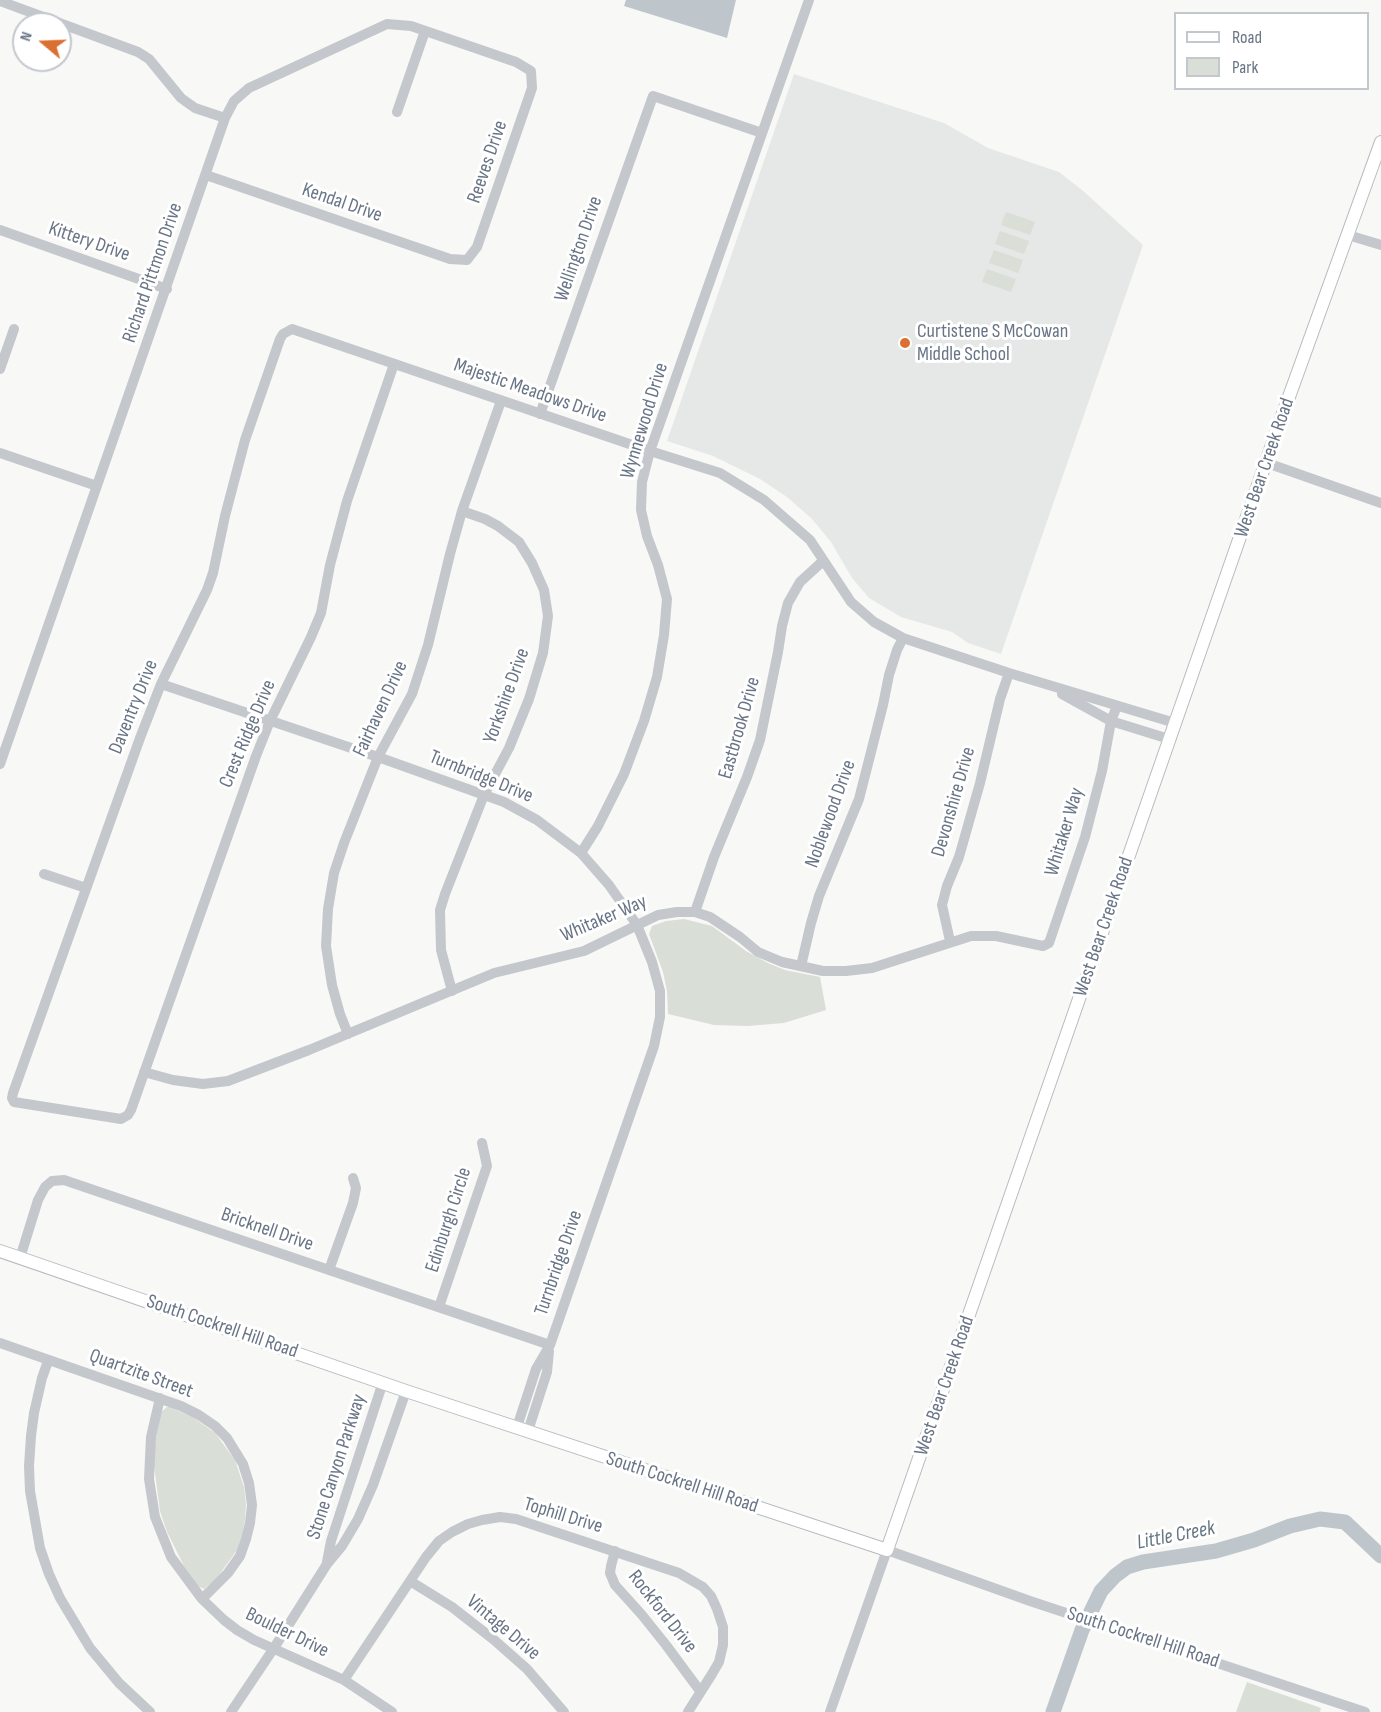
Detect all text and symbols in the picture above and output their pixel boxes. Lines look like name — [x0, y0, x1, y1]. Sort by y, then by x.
north arrow — [12, 12, 72, 72]
legend — [1174, 12, 1369, 90]
text: Road — [1232, 27, 1262, 48]
text: N — [16, 30, 37, 44]
text: Park — [1232, 57, 1258, 78]
street label: Reeves Drive — [463, 118, 513, 206]
street label: Kendal Drive — [299, 178, 385, 228]
street label: Wellington Drive — [550, 193, 608, 305]
street label: Richard Pittmon Drive — [118, 200, 188, 346]
street label: Kittery Drive — [45, 217, 133, 267]
place label: Curtistene S McCowan Middle School — [917, 320, 1068, 367]
marker: Curtistene S McCowan Middle School — [898, 336, 912, 350]
street label: Majestic Meadows Drive — [450, 354, 610, 428]
street label: Wynnewood Drive — [616, 360, 674, 482]
street label: West Bear Creek Road — [1230, 395, 1300, 541]
street label: Yorkshire Drive — [479, 645, 535, 747]
street label: Daventry Drive — [104, 656, 164, 758]
street label: Fairhaven Drive — [348, 657, 414, 761]
street label: Eastbrook Drive — [714, 674, 766, 782]
street label: Crest Ridge Drive — [215, 676, 281, 792]
street label: Devonshire Drive — [927, 744, 981, 860]
street label: Turnbridge Drive — [426, 745, 536, 809]
street label: Noblewood Drive — [800, 757, 862, 871]
street label: Whitaker Way — [1040, 785, 1090, 879]
street label: West Bear Creek Road — [1069, 854, 1139, 1000]
street label: Whitaker Way — [557, 890, 651, 948]
street label: Edinburgh Circle — [421, 1164, 477, 1276]
street label: Bricknell Drive — [218, 1203, 316, 1257]
street label: Turnbridge Drive — [530, 1207, 588, 1319]
street label: South Cockrell Hill Road — [143, 1290, 301, 1364]
street label: West Bear Creek Road — [910, 1313, 980, 1459]
street label: Quartzite Street — [86, 1344, 196, 1404]
street label: Stone Canyon Parkway — [302, 1391, 372, 1543]
street label: South Cockrell Hill Road — [603, 1447, 761, 1519]
street label: Tophill Drive — [521, 1493, 605, 1539]
water label: Little Creek — [1135, 1516, 1217, 1556]
street label: Rockford Drive — [622, 1566, 702, 1658]
street label: Vintage Drive — [461, 1590, 545, 1666]
street label: South Cockrell Hill Road — [1064, 1602, 1222, 1674]
street label: Boulder Drive — [242, 1603, 332, 1663]

